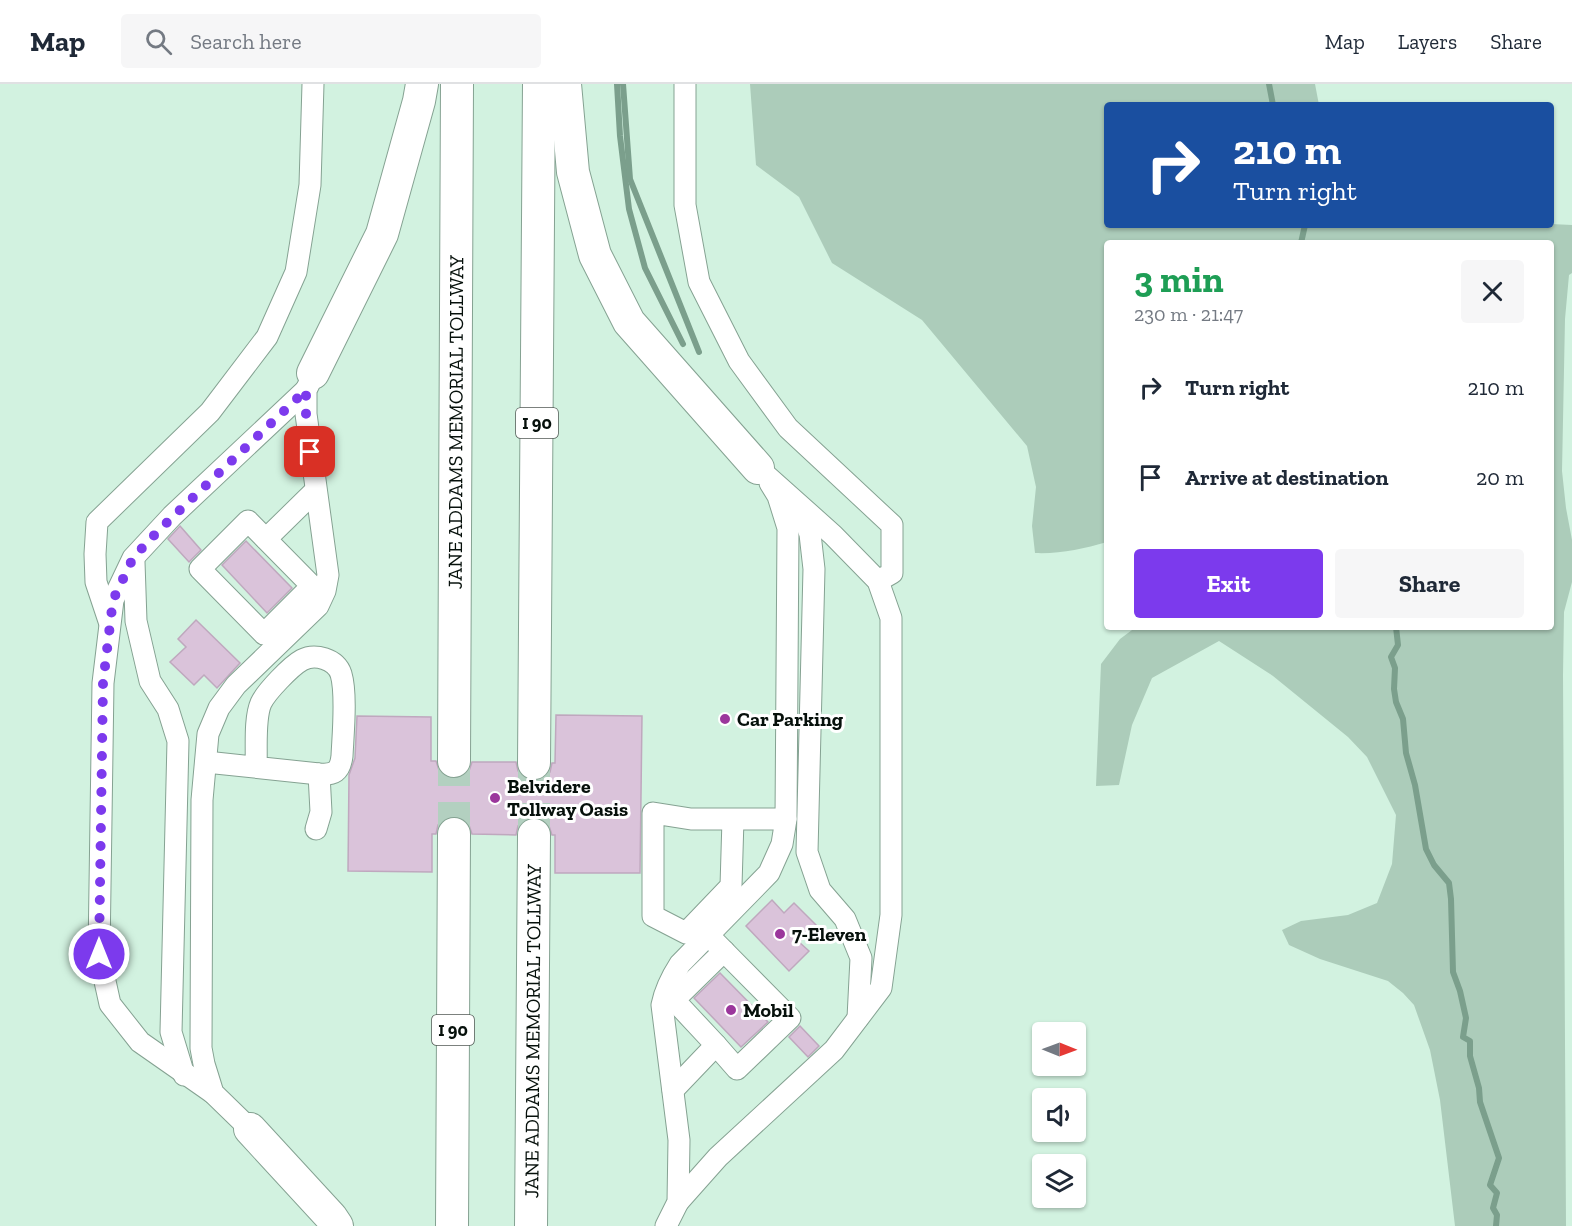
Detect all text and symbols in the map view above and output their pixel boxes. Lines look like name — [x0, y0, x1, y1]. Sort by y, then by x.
search box — [121, 14, 541, 68]
text: Map — [30, 25, 85, 58]
icon: search — [142, 25, 175, 58]
text: Search here — [190, 28, 302, 55]
text: Map — [1325, 29, 1365, 54]
text: Layers — [1398, 29, 1457, 54]
text: Share — [1490, 29, 1542, 54]
text: 210 m — [1233, 124, 1341, 175]
icon: right — [1134, 126, 1212, 204]
text: Turn right — [1233, 175, 1357, 207]
street label: JANE ADDAMS MEMORIAL TOLLWAY — [443, 254, 468, 589]
text: 3 min — [1134, 258, 1224, 301]
button: close — [1461, 260, 1524, 323]
text: 230 m · 21:47 — [1134, 302, 1243, 326]
icon: right — [1134, 371, 1167, 404]
text: Turn right — [1185, 374, 1289, 401]
text: 210 m — [1468, 374, 1524, 401]
road number: I 90 — [516, 408, 558, 438]
pin — [284, 426, 335, 477]
icon: arrive — [293, 435, 326, 468]
icon: arrive — [1134, 461, 1167, 494]
text: Arrive at destination — [1185, 464, 1388, 491]
text: 20 m — [1476, 464, 1524, 491]
button: Exit — [1134, 549, 1323, 618]
button: Share — [1335, 549, 1524, 618]
place label: Car Parking — [737, 707, 844, 731]
marker: Car Parking — [718, 712, 732, 726]
place label: Belvidere Tollway Oasis — [507, 774, 628, 821]
marker: Belvidere Tollway Oasis — [488, 791, 502, 805]
street label: JANE ADDAMS MEMORIAL TOLLWAY — [519, 863, 546, 1198]
position arrow — [67, 922, 131, 986]
place label: 7-Eleven — [792, 922, 866, 946]
marker: 7-Eleven — [773, 927, 787, 941]
place label: Mobil — [743, 998, 794, 1022]
marker: Mobil — [724, 1003, 738, 1017]
road number: I 90 — [432, 1015, 474, 1045]
north arrow — [1032, 1022, 1086, 1076]
map controls — [1032, 1022, 1086, 1208]
button: sound — [1032, 1088, 1086, 1142]
button: layers — [1032, 1154, 1086, 1208]

